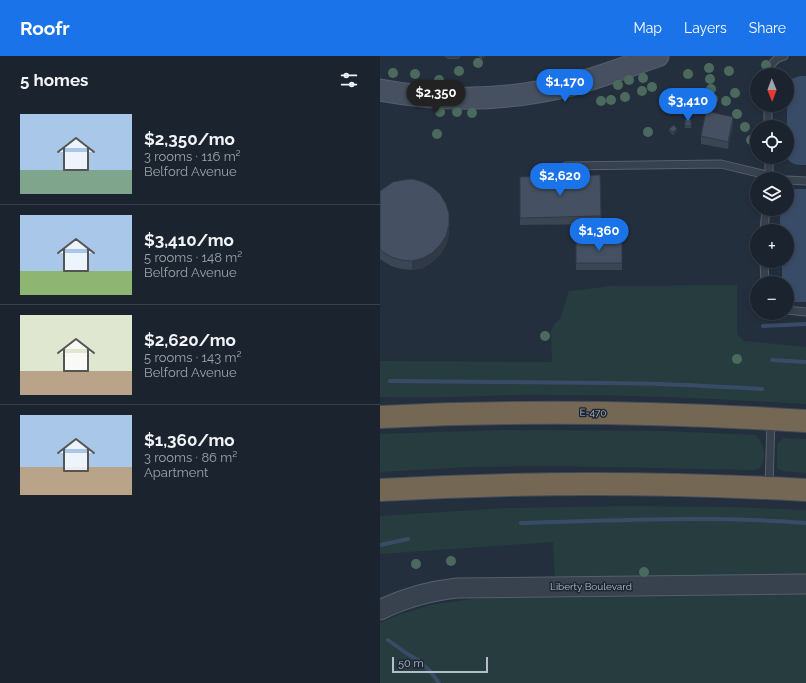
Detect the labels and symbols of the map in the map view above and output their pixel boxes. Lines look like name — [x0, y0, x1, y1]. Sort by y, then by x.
north arrow — [750, 68, 794, 112]
pin: $1,170 — [532, 69, 598, 103]
pin: $2,350 — [403, 80, 469, 114]
pin: $3,410 — [655, 88, 721, 122]
pin: $2,620 — [527, 163, 593, 197]
pin: $1,360 — [566, 218, 632, 252]
street label: E-470 — [579, 407, 607, 418]
street label: Liberty Boulevard — [550, 581, 632, 592]
scale bar — [392, 655, 488, 674]

